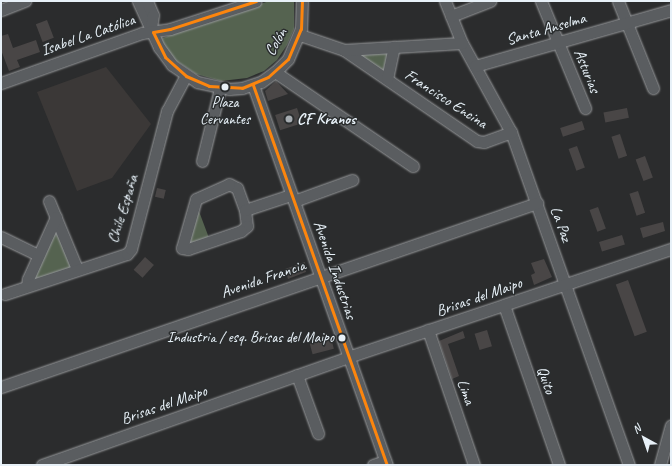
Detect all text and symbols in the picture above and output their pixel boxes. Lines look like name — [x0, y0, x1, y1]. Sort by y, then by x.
street label: Santa Anselma — [504, 9, 588, 49]
street label: Isabel La Católica — [38, 10, 138, 60]
street label: Colón — [260, 25, 292, 59]
street label: Asturias — [570, 46, 604, 96]
street label: Francisco Encina — [401, 65, 491, 133]
marker: Plaza Cervantes — [220, 82, 230, 92]
place label: Plaza Cervantes — [200, 93, 250, 128]
place label: CF Kranos — [297, 109, 356, 129]
marker: CF Kranos — [284, 114, 294, 124]
street label: Chile España — [103, 172, 143, 246]
street label: La Paz — [546, 204, 576, 244]
street label: Avenida Industrias — [309, 218, 361, 322]
street label: Avenida Francia — [218, 256, 308, 302]
street label: Brisas del Maipo — [434, 273, 524, 321]
place label: Industria / esq. Brisas del Maipo — [167, 329, 334, 347]
marker: Industria / esq. Brisas del Maipo — [337, 333, 347, 343]
street label: Quito — [532, 364, 560, 396]
street label: Lima — [453, 377, 479, 407]
street label: Brisas del Maipo — [119, 381, 209, 429]
north arrow — [624, 418, 664, 458]
text: N — [629, 421, 643, 436]

